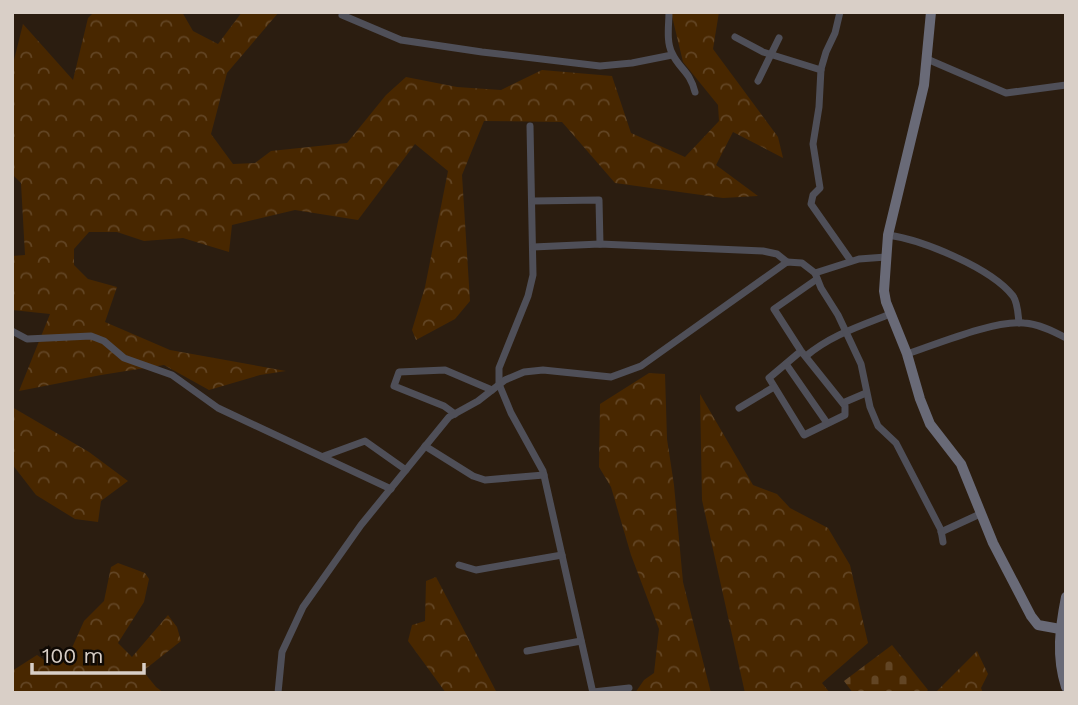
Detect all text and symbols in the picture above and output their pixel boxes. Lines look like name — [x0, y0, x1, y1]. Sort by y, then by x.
scale bar — [32, 632, 144, 676]
text: 100 m — [42, 643, 104, 668]

